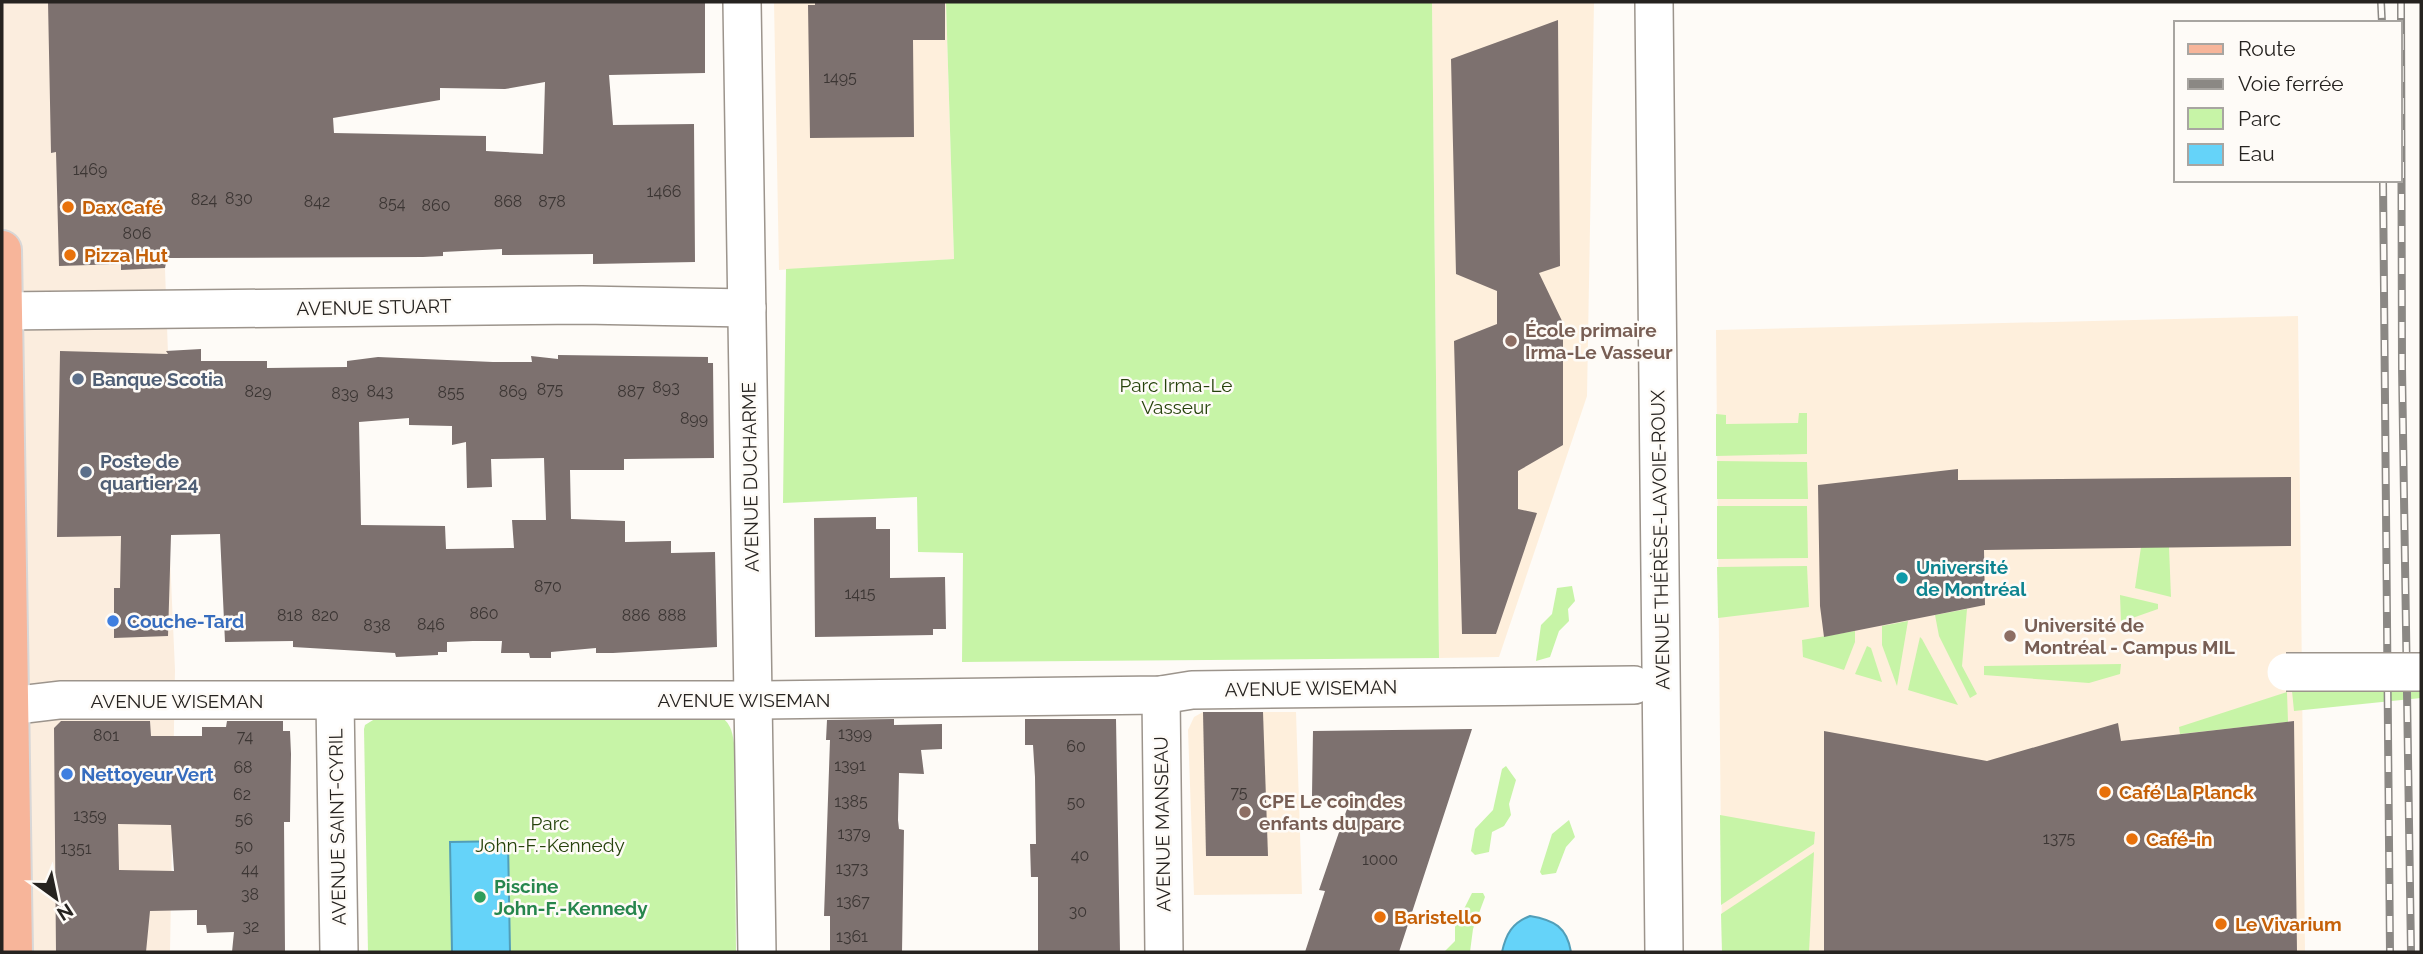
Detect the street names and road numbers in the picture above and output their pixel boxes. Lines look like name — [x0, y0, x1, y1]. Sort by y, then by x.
street label: AVENUE STUART — [296, 295, 452, 319]
street label: AVENUE DUCHARME — [737, 382, 763, 572]
street label: AVENUE THÉRÈSE-LAVOIE-ROUX — [1646, 390, 1674, 690]
street label: AVENUE WISEMAN — [1224, 675, 1398, 701]
street label: AVENUE WISEMAN — [658, 689, 830, 711]
street label: AVENUE WISEMAN — [91, 690, 263, 712]
street label: AVENUE SAINT-CYRIL — [324, 728, 350, 926]
street label: AVENUE MANSEAU — [1149, 736, 1175, 912]

